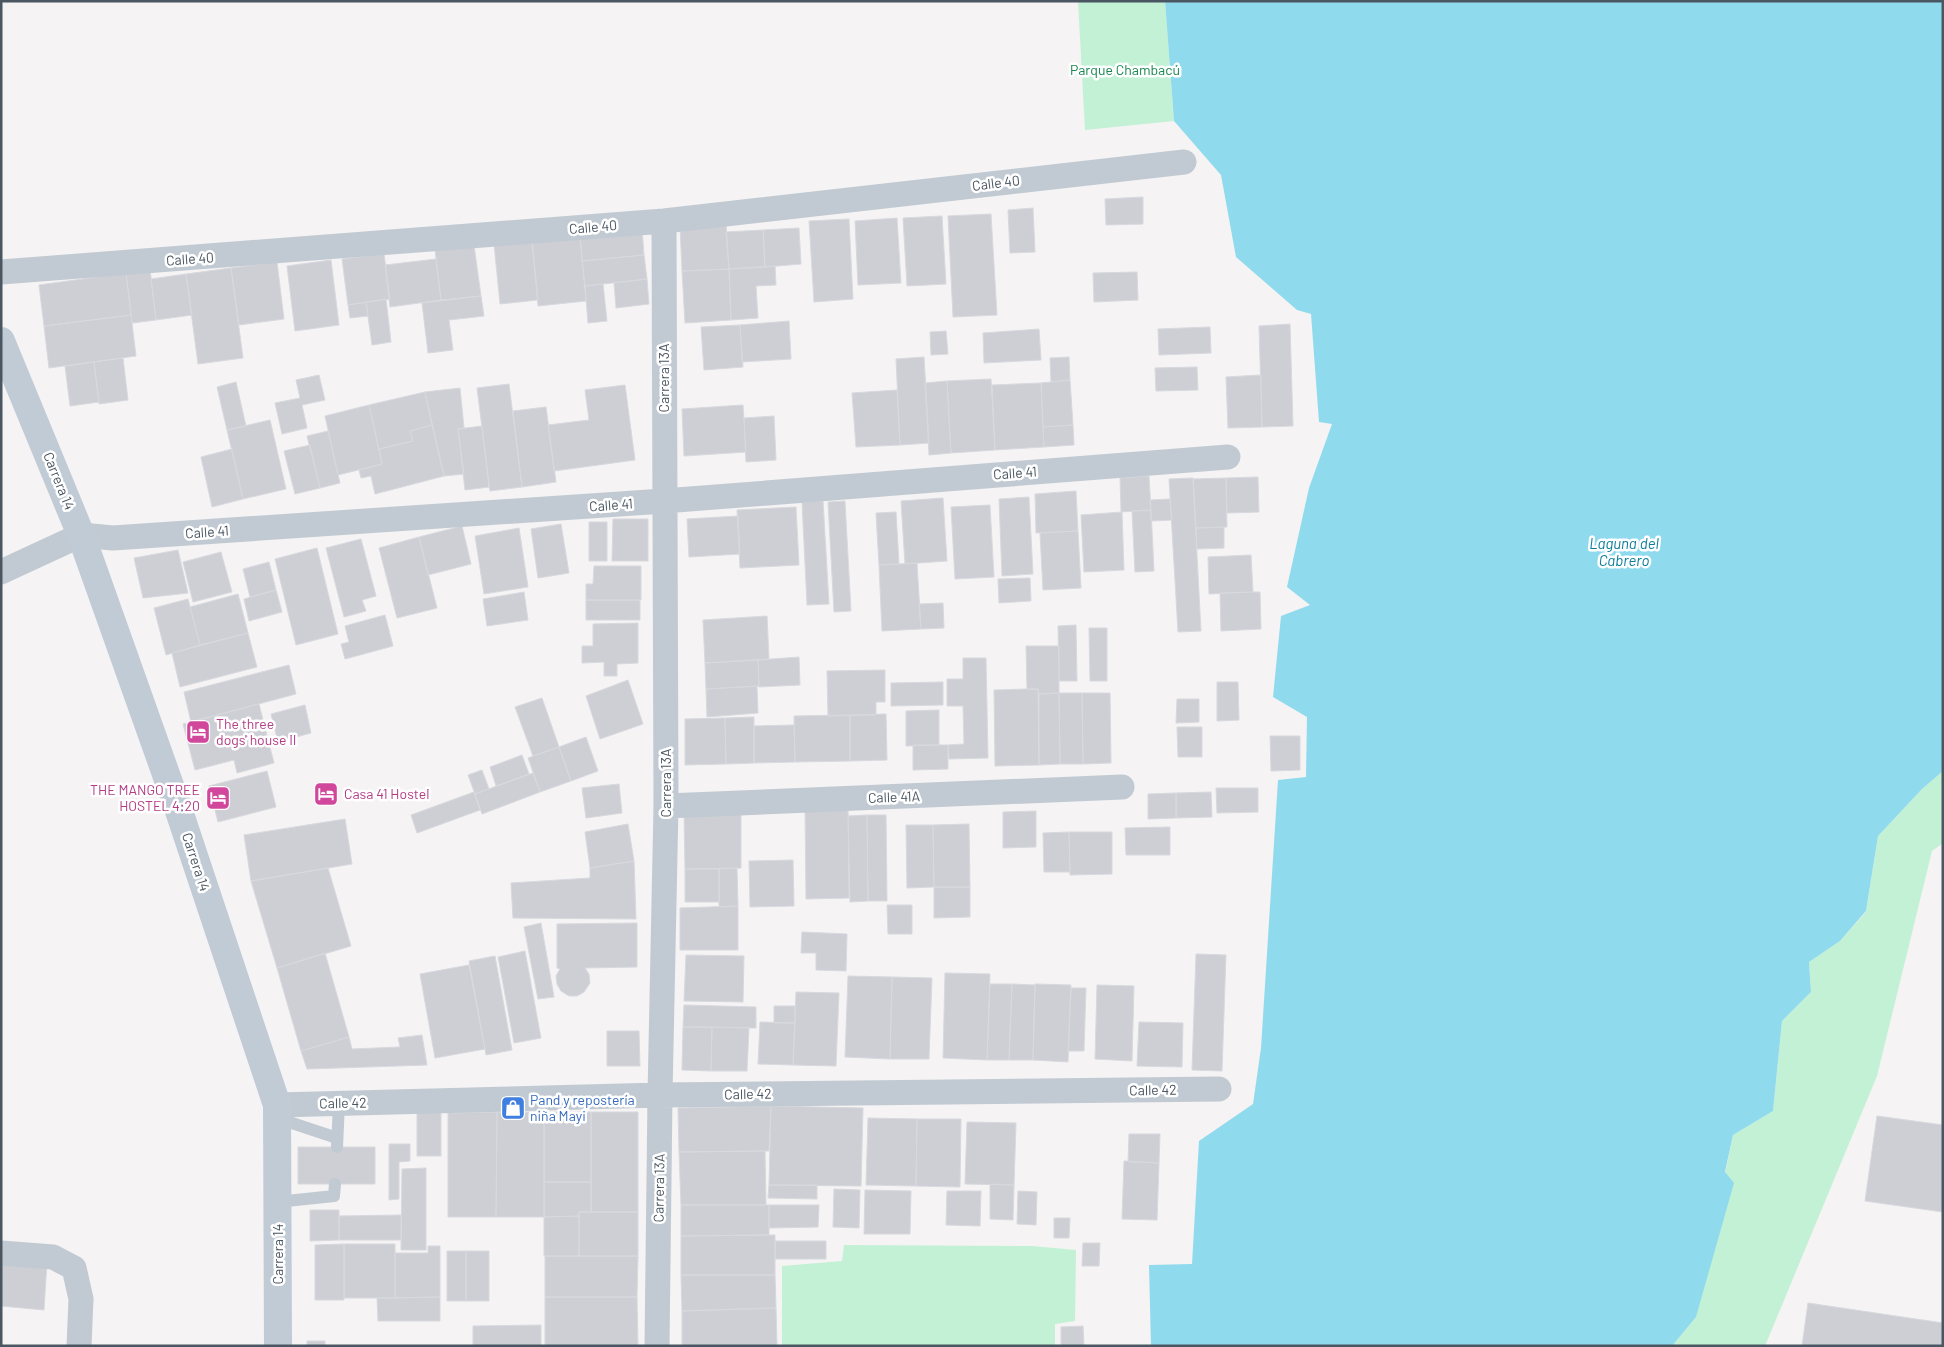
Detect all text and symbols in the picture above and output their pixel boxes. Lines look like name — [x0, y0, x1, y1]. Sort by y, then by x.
park label: Parque Chambacú — [1070, 61, 1180, 78]
street label: Calle 40 — [971, 171, 1021, 194]
street label: Calle 40 — [568, 216, 618, 237]
street label: Calle 40 — [165, 248, 214, 269]
street label: Carrera 13A — [655, 343, 672, 412]
street label: Carrera 14 — [40, 449, 79, 512]
street label: Calle 41 — [993, 463, 1037, 483]
street label: Calle 41 — [589, 495, 633, 515]
street label: Calle 41 — [185, 522, 229, 542]
water label: Laguna del Cabrero — [1589, 534, 1659, 569]
place label: The three dogs' house II — [216, 715, 297, 748]
hotel icon: The three dogs' house II — [185, 719, 211, 745]
street label: Carrera 13A — [657, 748, 674, 817]
place label: THE MANGO TREE HOSTEL 4:20 — [90, 781, 200, 814]
hotel icon: Casa 41 Hostel — [313, 781, 339, 807]
hotel icon: THE MANGO TREE HOSTEL 4:20 — [205, 785, 231, 811]
place label: Casa 41 Hostel — [344, 785, 429, 802]
street label: Calle 41A — [868, 787, 921, 806]
street label: Carrera 14 — [179, 830, 214, 893]
street label: Calle 42 — [1129, 1081, 1177, 1098]
street label: Calle 42 — [724, 1085, 772, 1102]
place label: Pand y repostería niña Mayi — [530, 1091, 635, 1124]
street label: Calle 42 — [319, 1094, 367, 1111]
shop icon: Pand y repostería niña Mayi — [500, 1095, 526, 1121]
street label: Carrera 13A — [649, 1153, 668, 1223]
street label: Carrera 14 — [269, 1224, 286, 1284]

